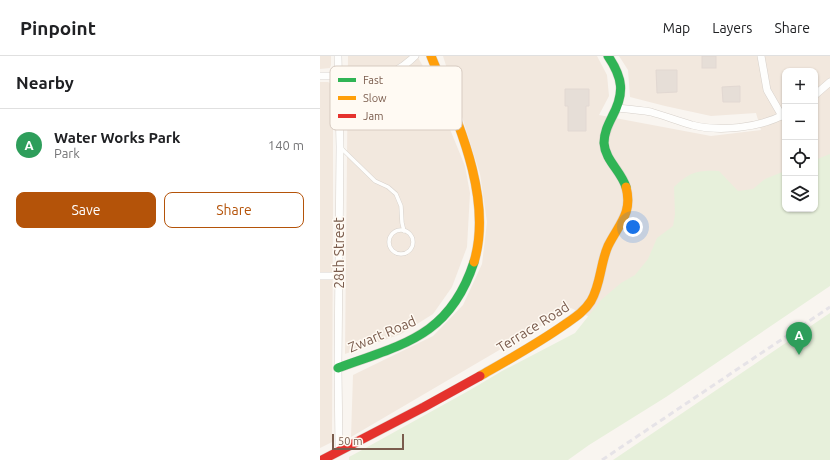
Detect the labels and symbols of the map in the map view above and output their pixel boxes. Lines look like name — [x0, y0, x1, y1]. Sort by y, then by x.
legend — [330, 66, 462, 130]
text: Fast — [363, 74, 384, 86]
text: Slow — [363, 92, 387, 104]
text: Jam — [363, 110, 384, 122]
street label: 28th Street — [331, 217, 347, 289]
your location — [623, 217, 643, 237]
street label: Terrace Road — [494, 298, 572, 356]
street label: Zwart Road — [346, 313, 418, 355]
pin: A — [786, 322, 812, 355]
scale bar — [332, 432, 404, 451]

